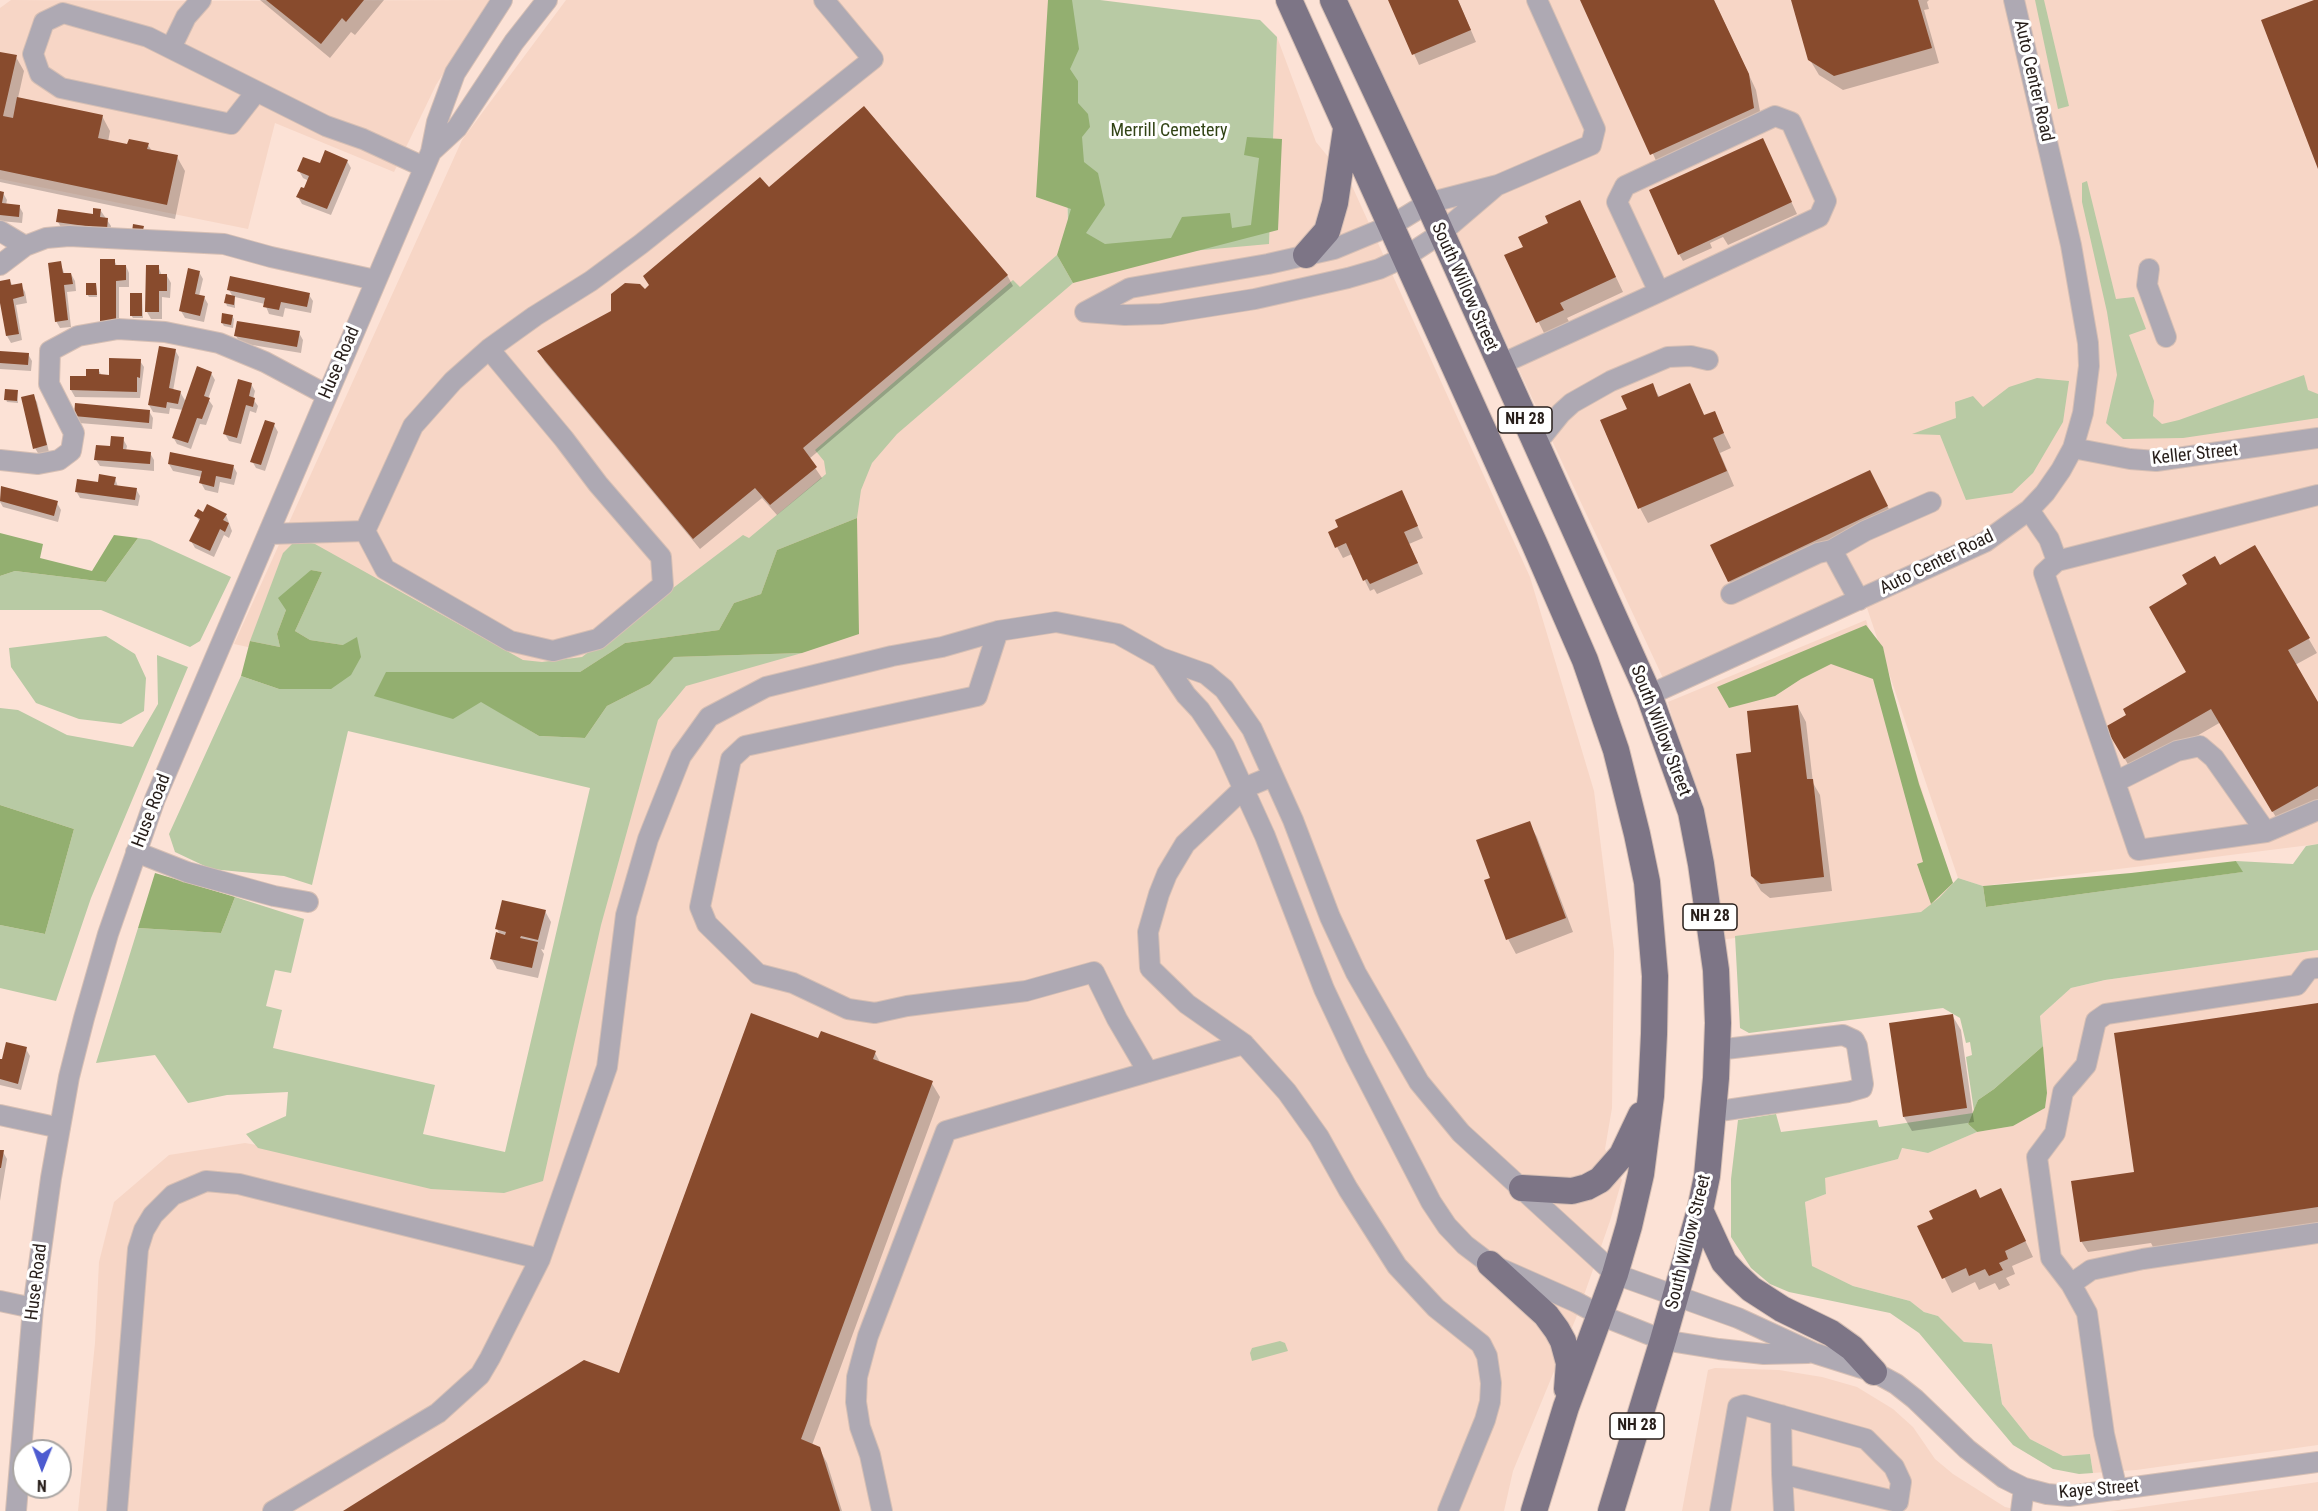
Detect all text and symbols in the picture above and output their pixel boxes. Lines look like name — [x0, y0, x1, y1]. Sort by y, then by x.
street label: Auto Center Road — [2009, 18, 2057, 144]
park label: Merrill Cemetery — [1110, 120, 1228, 142]
street label: South Willow Street — [1426, 219, 1502, 355]
street label: Huse Road — [315, 323, 365, 403]
road number: NH 28 — [1498, 407, 1552, 433]
street label: Keller Street — [2151, 440, 2239, 470]
street label: Auto Center Road — [1876, 526, 1998, 600]
street label: South Willow Street — [1625, 663, 1695, 799]
street label: Huse Road — [128, 771, 176, 851]
road number: NH 28 — [1683, 904, 1737, 930]
street label: South Willow Street — [1662, 1172, 1716, 1312]
street label: Huse Road — [22, 1243, 52, 1321]
road number: NH 28 — [1610, 1413, 1664, 1439]
north arrow — [12, 1439, 72, 1499]
text: N — [37, 1476, 47, 1495]
street label: Kaye Street — [2058, 1476, 2140, 1504]

